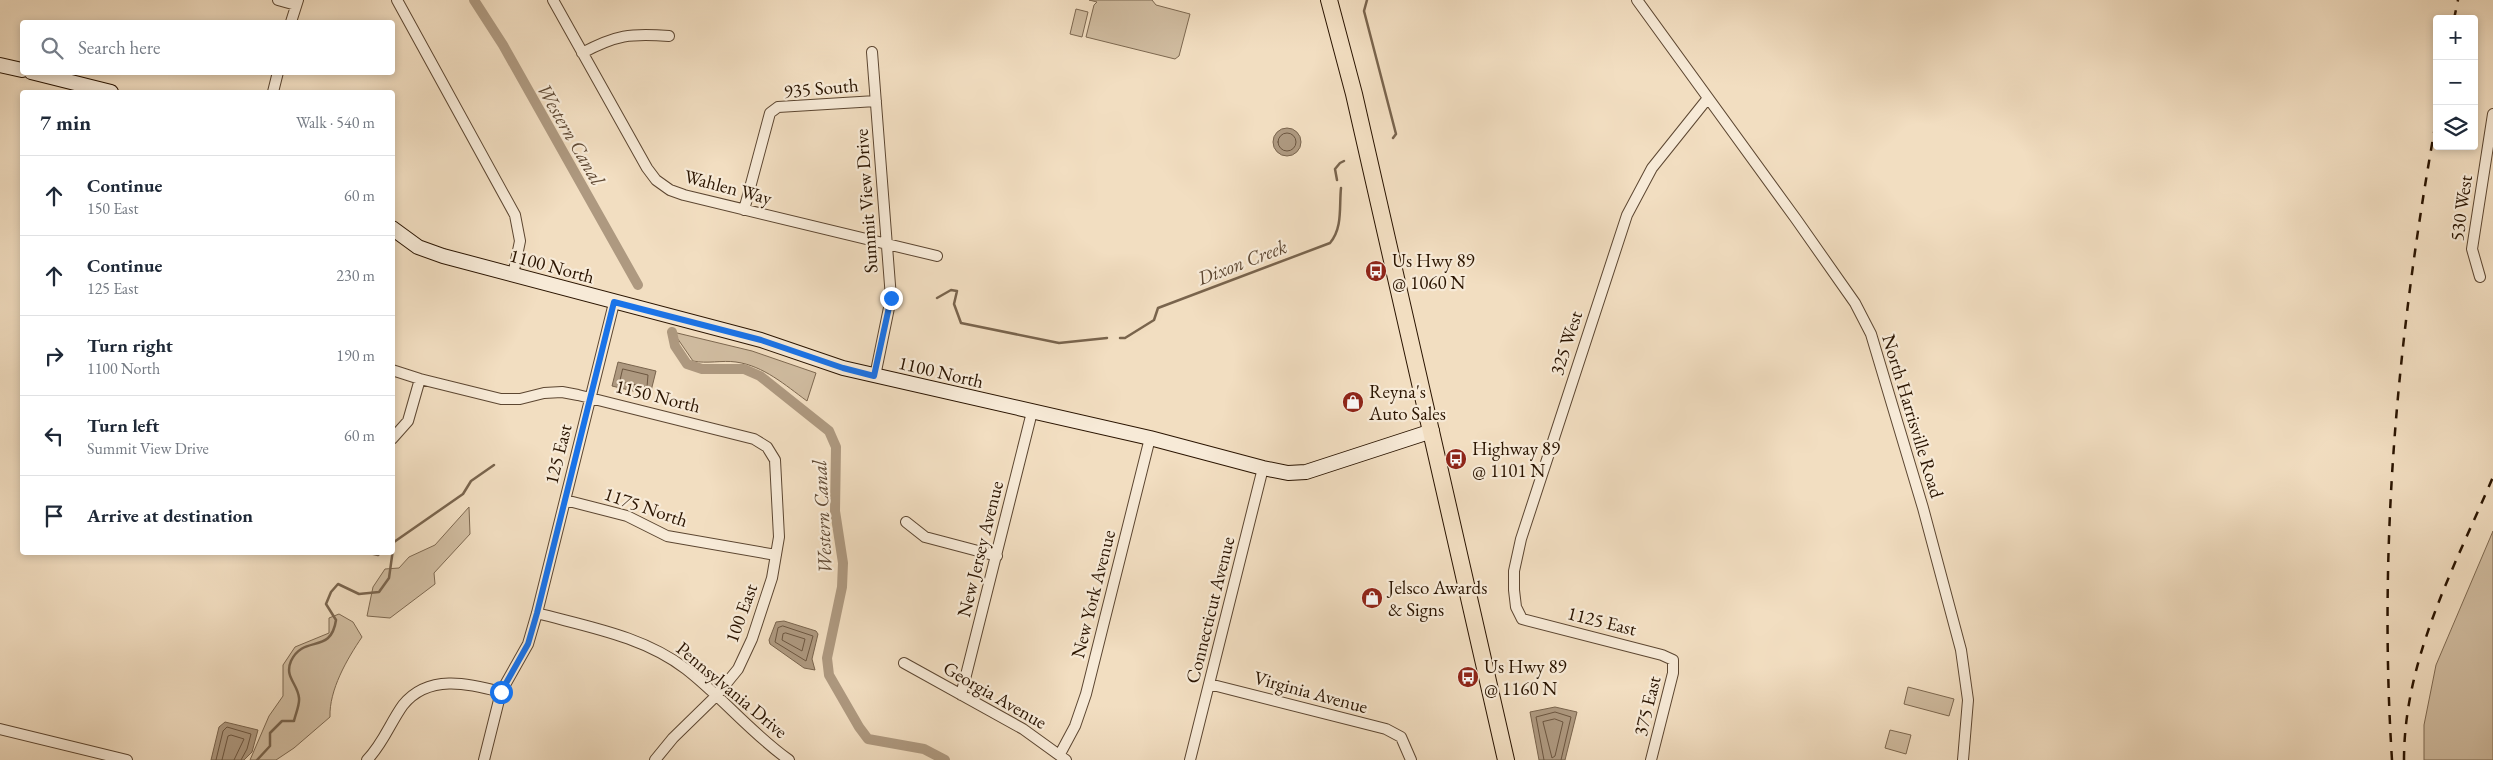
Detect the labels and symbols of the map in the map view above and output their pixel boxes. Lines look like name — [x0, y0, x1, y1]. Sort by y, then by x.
street label: 935 South — [782, 72, 860, 104]
water label: Western Canal — [531, 78, 611, 191]
street label: Summit View Drive — [848, 128, 884, 274]
street label: Wahlen Way — [681, 163, 775, 211]
street label: 530 West — [2444, 173, 2478, 243]
water label: Dixon Creek — [1192, 233, 1291, 291]
street label: 1100 North — [507, 243, 597, 289]
place label: Us Hwy 89 @ 1060 N — [1392, 248, 1475, 295]
bus stop icon: Us Hwy 89 @ 1060 N — [1364, 259, 1388, 283]
route end — [880, 287, 903, 310]
street label: 325 West — [1544, 308, 1588, 378]
street label: North Harrisville Road — [1876, 331, 1950, 501]
street label: 1100 North — [896, 350, 986, 394]
street label: 1150 North — [613, 373, 703, 419]
place label: Reyna's Auto Sales — [1368, 379, 1446, 426]
shop icon: Reyna's Auto Sales — [1341, 390, 1365, 414]
street label: 125 East — [538, 421, 578, 487]
place label: Highway 89 @ 1101 N — [1472, 436, 1560, 483]
bus stop icon: Highway 89 @ 1101 N — [1444, 447, 1468, 471]
water label: Western Canal — [806, 458, 838, 575]
street label: New Jersey Avenue — [951, 478, 1009, 620]
street label: 1175 North — [601, 481, 691, 533]
street label: New York Avenue — [1065, 527, 1121, 661]
street label: Connecticut Avenue — [1180, 534, 1240, 686]
place label: Jelsco Awards & Signs — [1386, 575, 1487, 622]
street label: 100 East — [719, 580, 763, 646]
shop icon: Jelsco Awards & Signs — [1360, 586, 1384, 610]
street label: 1125 East — [1565, 600, 1639, 642]
street label: Pennsylvania Drive — [671, 636, 793, 744]
place label: Us Hwy 89 @ 1160 N — [1484, 654, 1567, 701]
street label: Georgia Avenue — [939, 655, 1051, 735]
street label: Virginia Avenue — [1251, 665, 1371, 719]
bus stop icon: Us Hwy 89 @ 1160 N — [1456, 665, 1480, 689]
street label: 375 East — [1627, 673, 1667, 739]
route start — [490, 681, 513, 704]

